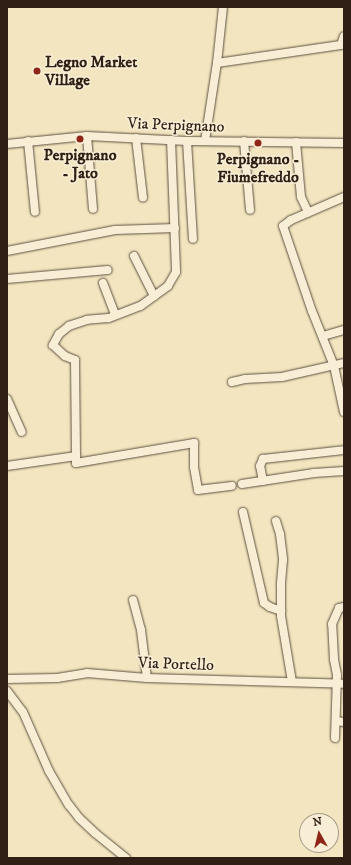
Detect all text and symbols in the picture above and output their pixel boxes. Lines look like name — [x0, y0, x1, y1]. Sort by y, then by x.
place label: Legno Market Village — [45, 52, 137, 90]
marker: Legno Market Village — [32, 66, 42, 76]
street label: Via Perpignano — [127, 114, 225, 136]
marker: Perpignano - Jato — [75, 134, 85, 144]
marker: Perpignano - Fiumefreddo — [253, 138, 263, 148]
place label: Perpignano - Jato — [44, 145, 116, 183]
place label: Perpignano - Fiumefreddo — [217, 149, 299, 187]
street label: Via Portello — [138, 653, 214, 675]
north arrow — [299, 813, 339, 853]
text: N — [312, 815, 323, 830]

